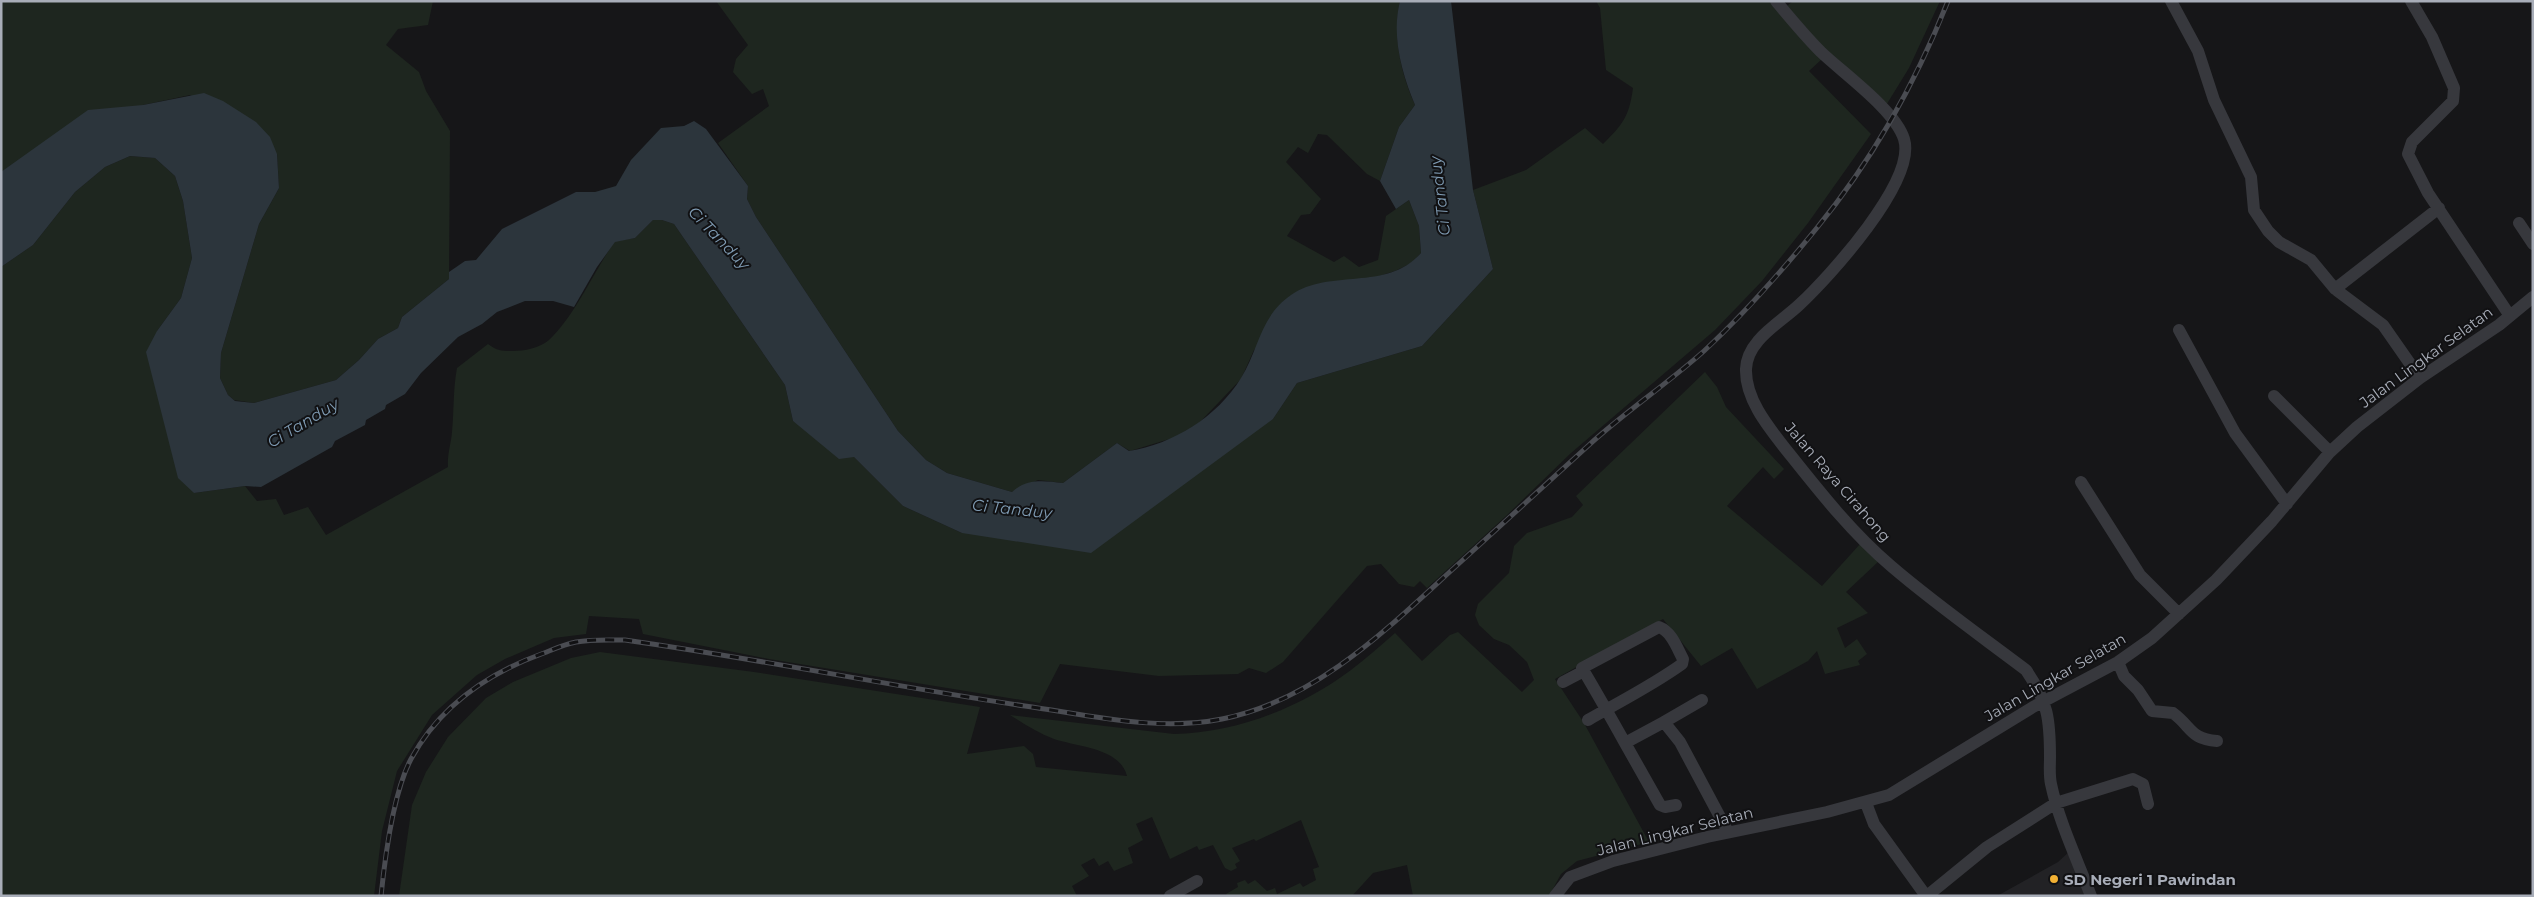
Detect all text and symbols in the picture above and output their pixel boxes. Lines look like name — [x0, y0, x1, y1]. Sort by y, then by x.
water label: Ci Tanduy — [1426, 154, 1454, 237]
water label: Ci Tanduy — [684, 203, 755, 274]
street label: Jalan Lingkar Selatan — [2355, 302, 2496, 412]
water label: Ci Tanduy — [264, 394, 343, 452]
street label: Jalan Raya Cirahong — [1780, 418, 1895, 546]
water label: Ci Tanduy — [971, 495, 1054, 523]
street label: Jalan Lingkar Selatan — [1980, 629, 2129, 726]
street label: Jalan Lingkar Selatan — [1594, 802, 1755, 860]
place label: SD Negeri 1 Pawindan — [2064, 870, 2236, 889]
marker: SD Negeri 1 Pawindan — [2048, 873, 2060, 885]

